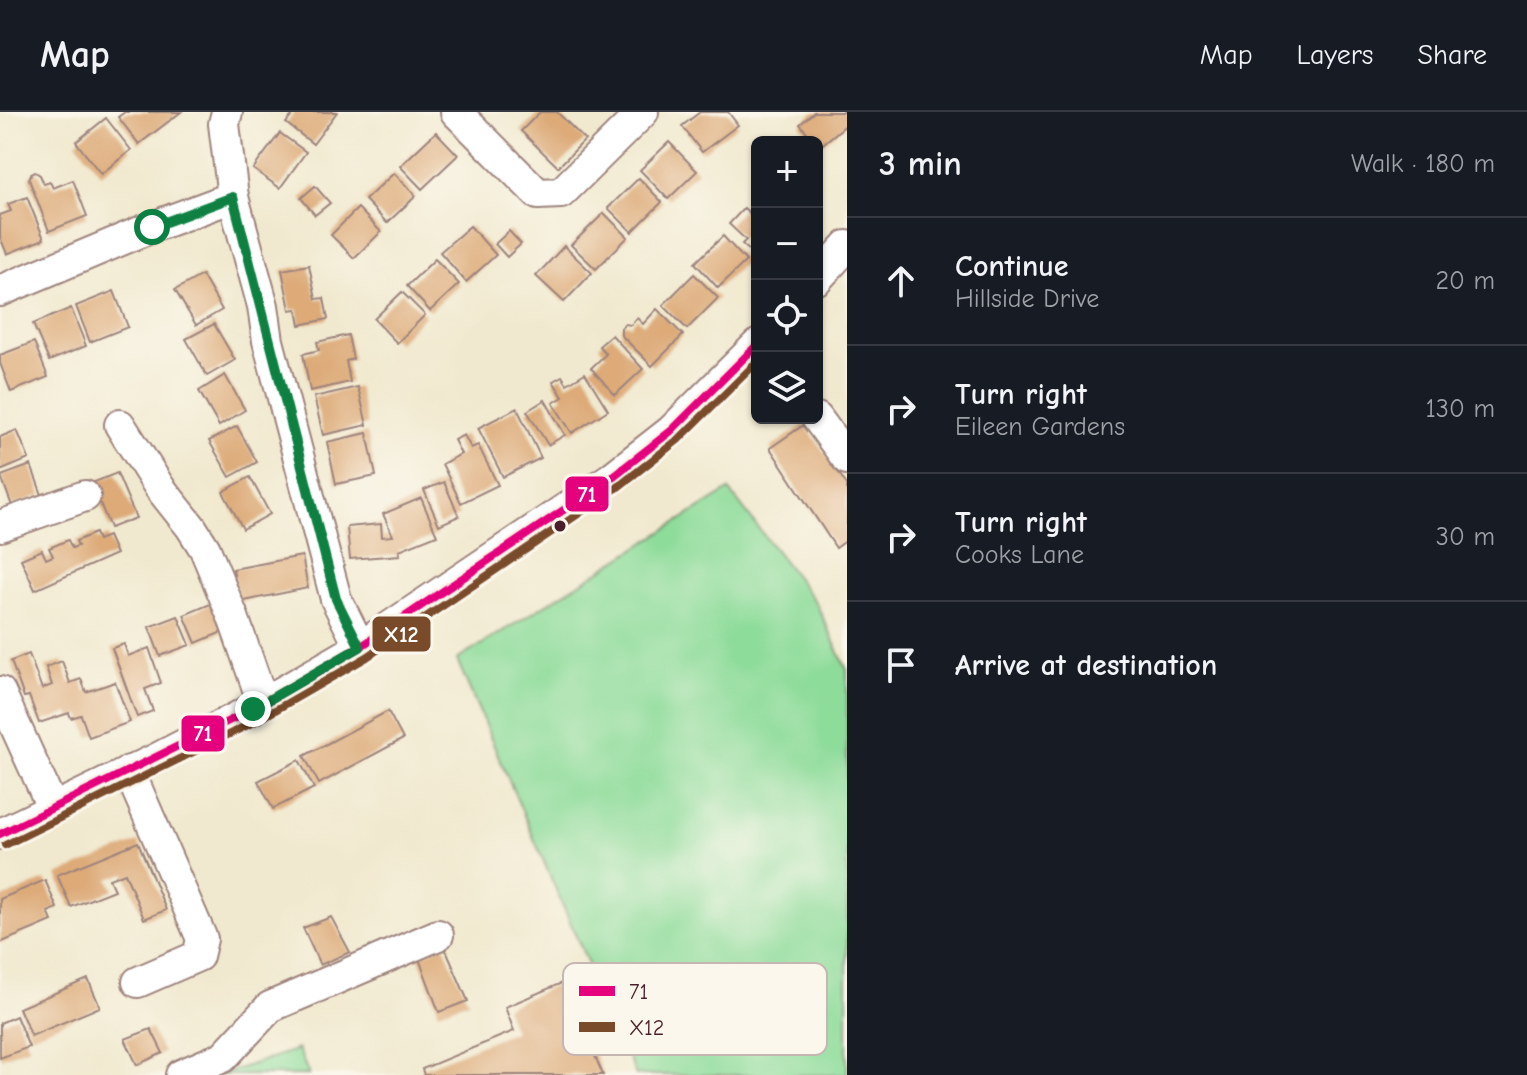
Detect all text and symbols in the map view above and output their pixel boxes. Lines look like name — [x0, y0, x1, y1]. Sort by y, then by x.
text: Map — [40, 33, 110, 77]
text: Map — [1200, 39, 1253, 71]
text: Layers — [1297, 39, 1373, 71]
text: Share — [1417, 39, 1487, 71]
map controls — [751, 136, 823, 424]
button: + — [751, 136, 823, 208]
text: 3 min — [879, 144, 962, 184]
text: Walk · 180 m — [1351, 149, 1495, 179]
button: − — [751, 208, 823, 280]
route start — [134, 209, 170, 245]
text: Continue — [955, 249, 1069, 284]
icon: ahead — [879, 259, 923, 303]
text: 20 m — [1435, 266, 1495, 296]
button: locate — [751, 280, 823, 352]
text: Hillside Drive — [955, 284, 1099, 314]
button: layers — [751, 352, 823, 424]
text: Turn right — [955, 377, 1087, 412]
icon: right — [879, 387, 923, 431]
text: 130 m — [1426, 394, 1495, 424]
text: Eileen Gardens — [955, 412, 1125, 442]
line badge: 71 — [564, 475, 610, 513]
text: 71 — [578, 482, 596, 508]
text: Turn right — [955, 505, 1087, 540]
icon: right — [879, 515, 923, 559]
unlabelled marker — [552, 518, 568, 534]
text: 30 m — [1436, 522, 1495, 552]
text: Cooks Lane — [955, 540, 1084, 570]
line badge: X12 — [371, 615, 432, 653]
text: X12 — [383, 622, 419, 648]
icon: arrive — [879, 643, 923, 687]
text: Arrive at destination — [955, 648, 1217, 683]
route end — [235, 691, 271, 727]
line badge: 71 — [180, 714, 226, 753]
text: 71 — [194, 721, 212, 747]
legend — [563, 963, 827, 1055]
text: 71 — [629, 979, 648, 1005]
text: X12 — [629, 1015, 664, 1041]

